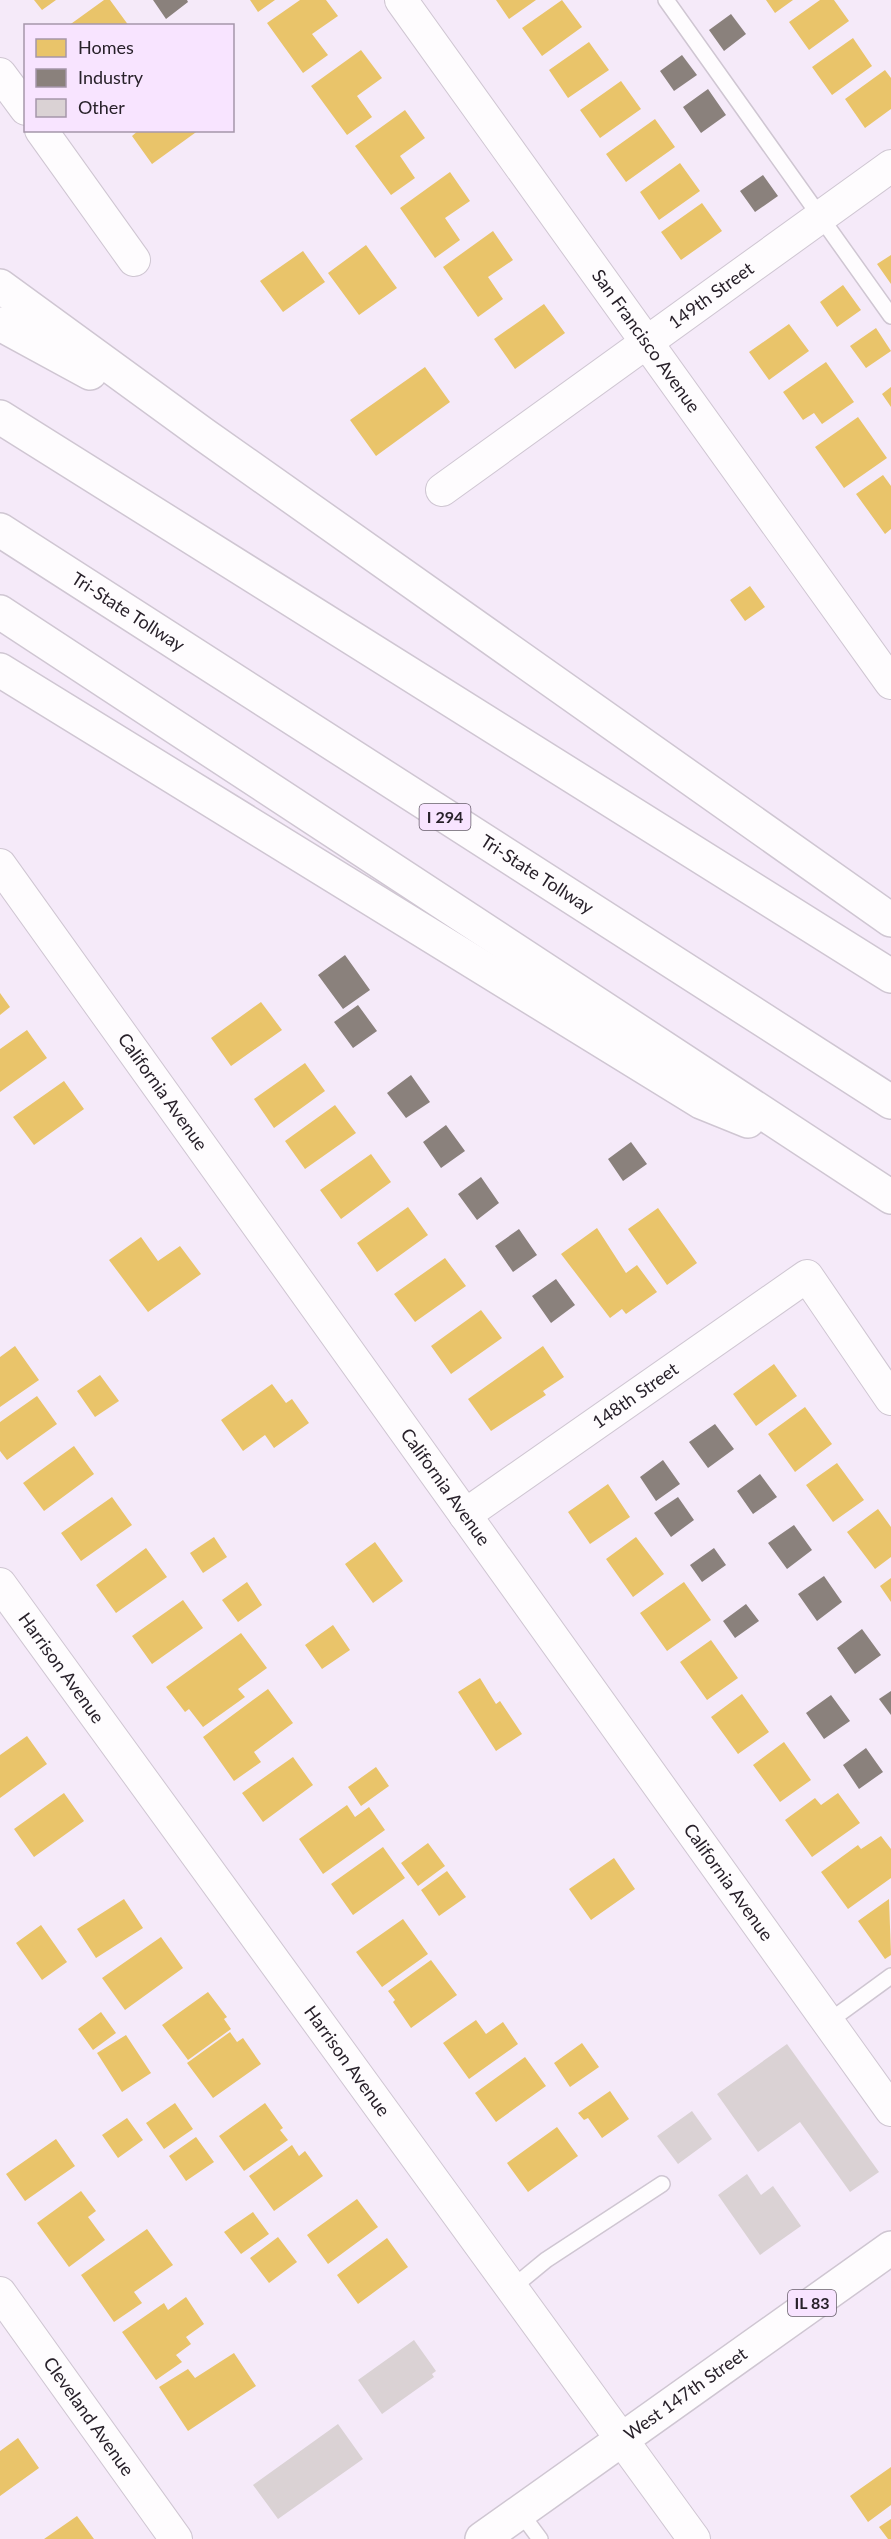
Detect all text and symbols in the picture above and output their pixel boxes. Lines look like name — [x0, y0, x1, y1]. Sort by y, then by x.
legend — [24, 24, 234, 132]
text: Homes — [78, 36, 134, 58]
text: Industry — [78, 66, 144, 88]
text: Other — [78, 96, 125, 118]
street label: 149th Street — [664, 256, 758, 333]
street label: San Francisco Avenue — [588, 265, 705, 417]
street label: Tri-State Tollway — [68, 567, 190, 656]
road number: I 294 — [420, 804, 470, 830]
street label: Tri-State Tollway — [477, 829, 599, 919]
street label: California Avenue — [114, 1028, 213, 1154]
street label: 148th Street — [588, 1357, 683, 1433]
street label: California Avenue — [397, 1423, 496, 1550]
street label: Harrison Avenue — [14, 1608, 110, 1727]
street label: California Avenue — [679, 1819, 778, 1945]
street label: Harrison Avenue — [300, 2001, 395, 2120]
road number: IL 83 — [788, 2290, 836, 2316]
street label: West 147th Street — [619, 2342, 751, 2445]
street label: Cleveland Avenue — [39, 2352, 139, 2480]

